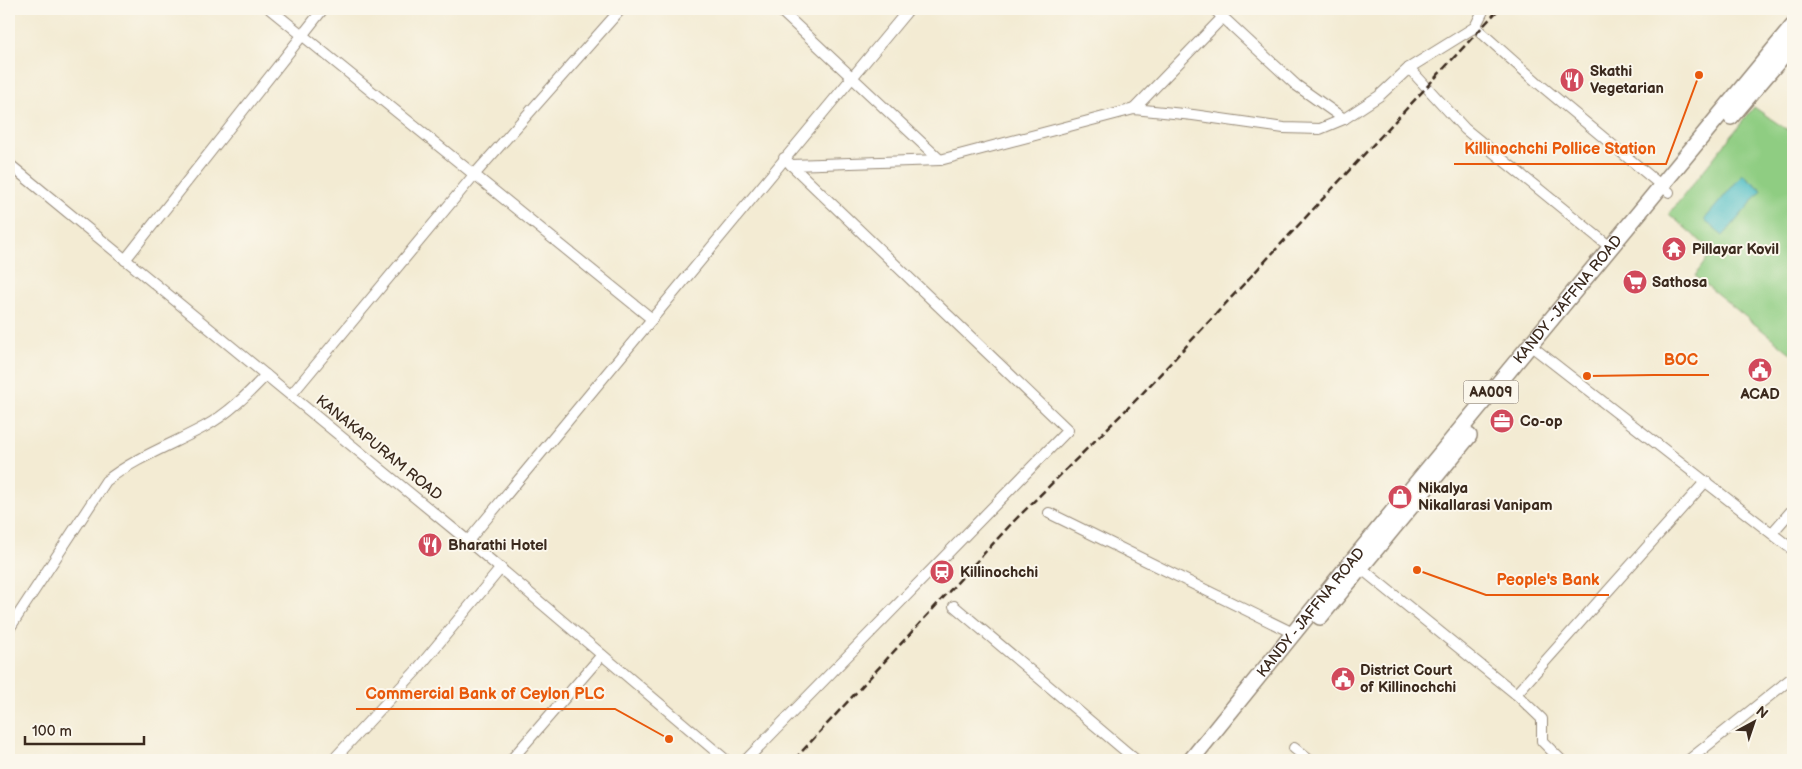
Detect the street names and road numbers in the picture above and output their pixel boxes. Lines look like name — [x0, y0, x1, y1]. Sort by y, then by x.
street label: KANDY - JAFFNA ROAD — [1509, 231, 1626, 368]
road number: AA009 — [1464, 381, 1518, 404]
street label: KANAKAPURAM ROAD — [312, 391, 446, 505]
street label: KANDY - JAFFNA ROAD — [1252, 544, 1369, 681]

